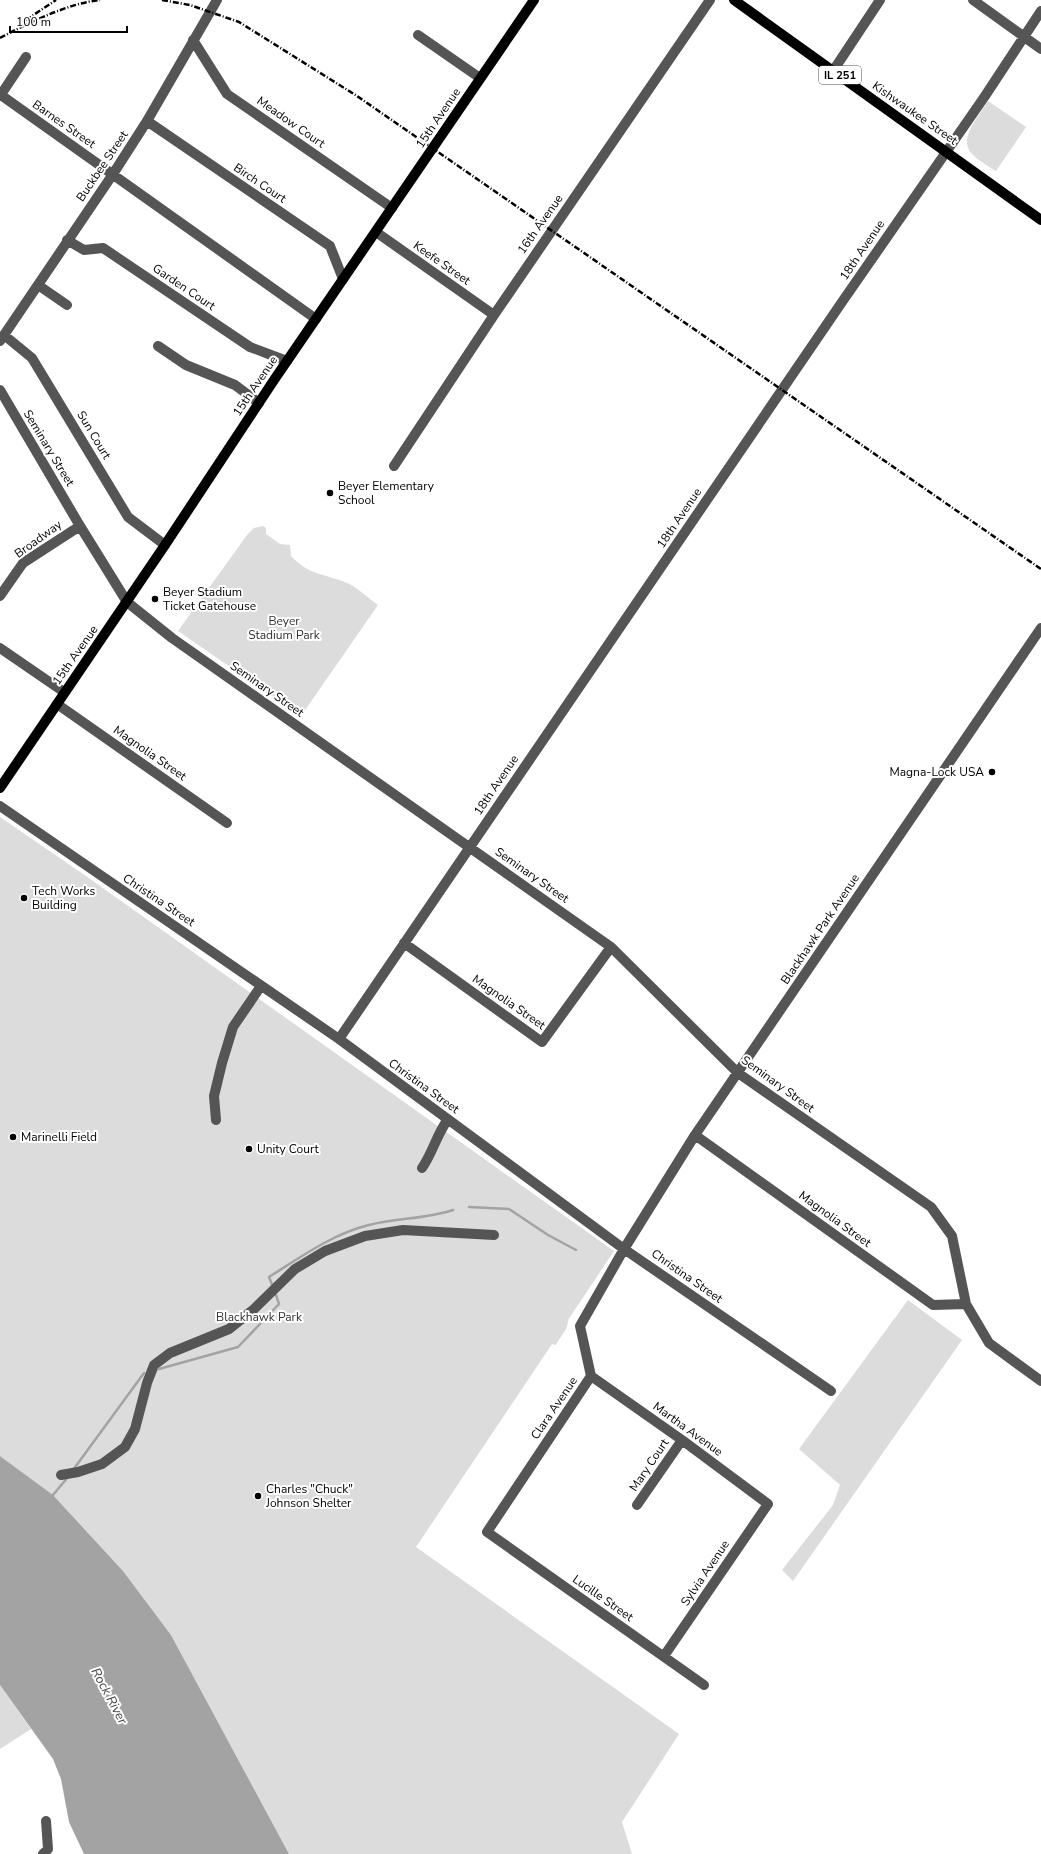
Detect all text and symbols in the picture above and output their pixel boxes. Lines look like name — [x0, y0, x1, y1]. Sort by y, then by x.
scale bar — [10, 8, 127, 34]
text: 100 m — [16, 14, 51, 30]
road number: IL 251 — [819, 66, 861, 84]
street label: Kishwaukee Street — [869, 78, 961, 149]
street label: 15th Avenue — [412, 85, 464, 151]
street label: Meadow Court — [254, 93, 329, 152]
street label: Barnes Street — [29, 96, 99, 152]
street label: Buckbee Street — [72, 127, 132, 204]
street label: Birch Court — [230, 159, 290, 207]
street label: 16th Avenue — [514, 191, 566, 257]
street label: 18th Avenue — [836, 217, 888, 283]
street label: Keefe Street — [410, 237, 474, 289]
street label: Garden Court — [149, 260, 219, 314]
street label: 15th Avenue — [229, 353, 281, 419]
street label: Seminary Street — [20, 407, 79, 490]
street label: Sun Court — [73, 408, 115, 463]
place label: Beyer Elementary School — [338, 478, 435, 508]
street label: 18th Avenue — [653, 485, 705, 551]
marker: Beyer Elementary School — [325, 488, 335, 498]
street label: Broadway — [11, 516, 66, 562]
place label: Beyer Stadium Ticket Gatehouse — [163, 584, 256, 614]
marker: Beyer Stadium Ticket Gatehouse — [150, 594, 160, 604]
park label: Beyer Stadium Park — [248, 613, 321, 643]
street label: 15th Avenue — [49, 622, 101, 688]
street label: Seminary Street — [227, 658, 308, 721]
street label: Magnolia Street — [110, 722, 190, 785]
street label: 18th Avenue — [470, 752, 522, 818]
place label: Magna-Lock USA — [889, 764, 984, 780]
marker: Magna-Lock USA — [987, 767, 997, 777]
street label: Seminary Street — [492, 844, 573, 907]
street label: Christina Street — [120, 870, 199, 930]
street label: Blackhawk Park Avenue — [777, 871, 863, 987]
place label: Tech Works Building — [32, 883, 96, 913]
marker: Tech Works Building — [19, 893, 29, 903]
street label: Magnolia Street — [469, 971, 549, 1034]
street label: Seminary Street — [738, 1052, 818, 1116]
street label: Christina Street — [385, 1055, 463, 1118]
place label: Marinelli Field — [21, 1129, 97, 1145]
marker: Marinelli Field — [8, 1132, 18, 1142]
place label: Unity Court — [257, 1141, 320, 1157]
marker: Unity Court — [244, 1144, 254, 1154]
street label: Magnolia Street — [796, 1187, 875, 1251]
street label: Christina Street — [648, 1245, 727, 1307]
park label: Blackhawk Park — [216, 1309, 303, 1325]
street label: Clara Avenue — [527, 1373, 581, 1443]
street label: Martha Avenue — [650, 1398, 726, 1460]
street label: Mary Court — [625, 1435, 673, 1495]
place label: Charles "Chuck" Johnson Shelter — [265, 1481, 353, 1511]
marker: Charles "Chuck" Johnson Shelter — [253, 1491, 263, 1501]
street label: Sylvia Avenue — [677, 1537, 733, 1609]
street label: Lucille Street — [569, 1571, 637, 1625]
water label: Rock River — [87, 1665, 132, 1728]

